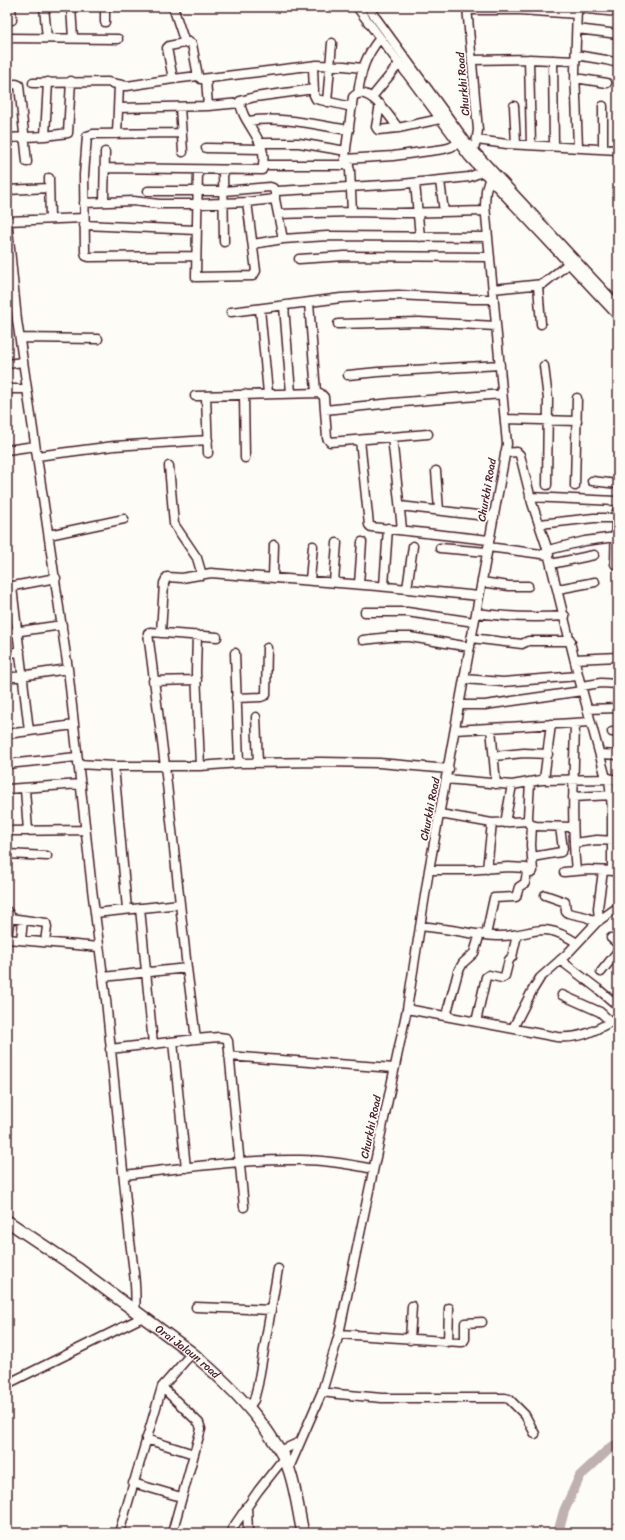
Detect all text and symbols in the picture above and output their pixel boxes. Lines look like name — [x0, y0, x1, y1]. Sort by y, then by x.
street label: Churkhi Road — [451, 50, 475, 117]
street label: Churkhi Road — [472, 456, 502, 523]
street label: Churkhi Road — [415, 775, 446, 842]
street label: Churkhi Road — [355, 1093, 387, 1160]
street label: Orai Jalaun road — [151, 1319, 226, 1384]

